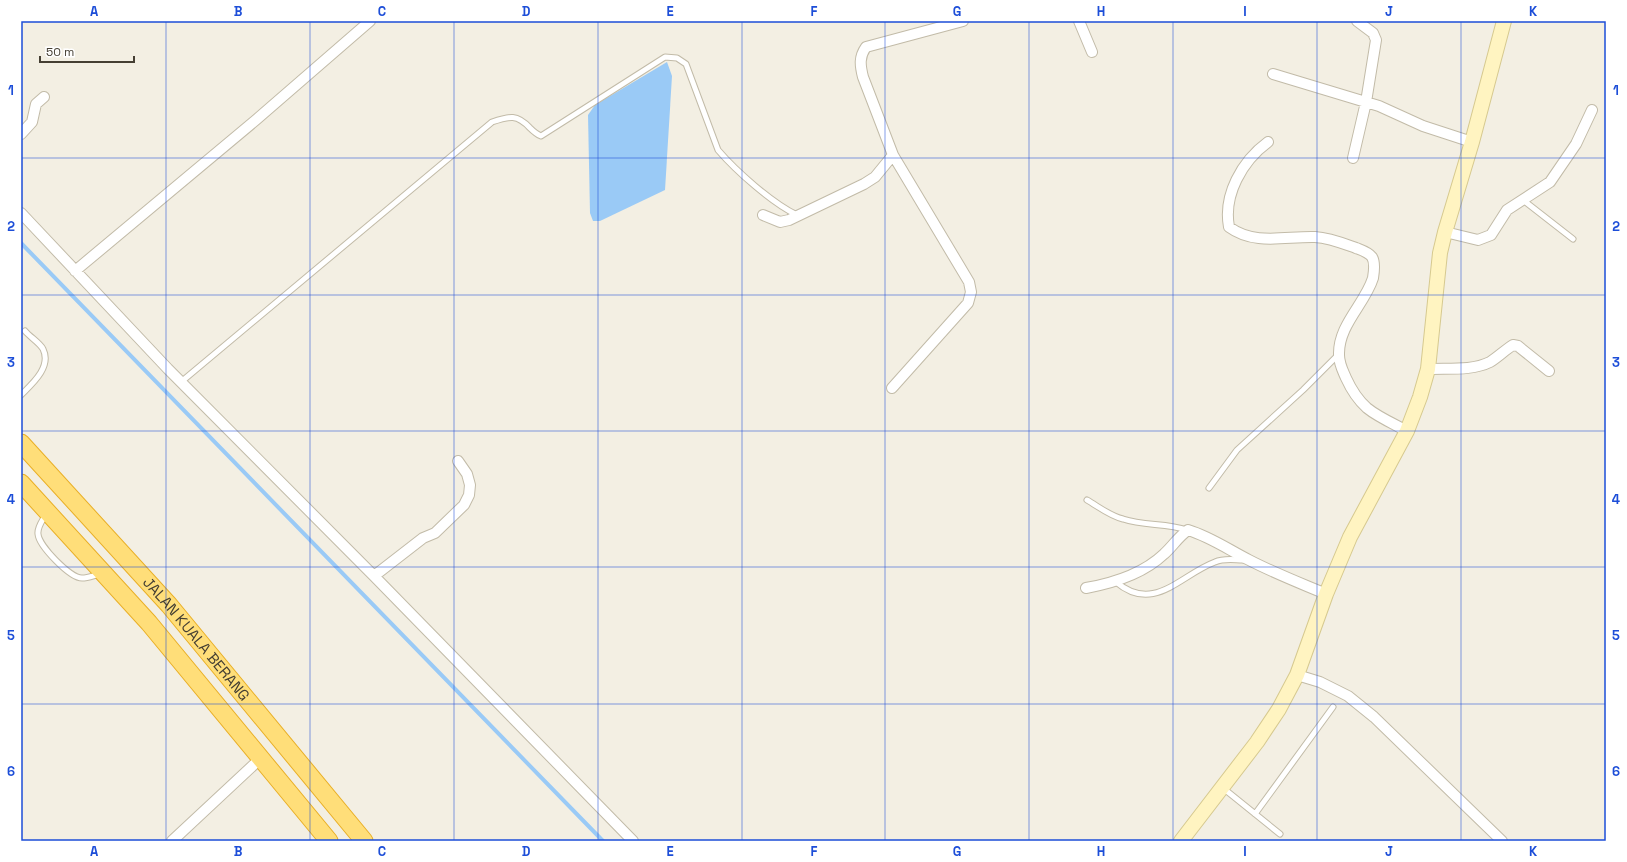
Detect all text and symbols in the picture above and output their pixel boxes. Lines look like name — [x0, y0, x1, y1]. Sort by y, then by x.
text: A — [90, 3, 99, 20]
text: B — [234, 3, 243, 20]
text: C — [378, 3, 386, 20]
text: D — [522, 3, 531, 20]
text: E — [666, 3, 674, 20]
text: F — [811, 3, 818, 20]
text: G — [953, 3, 961, 20]
text: H — [1097, 3, 1105, 20]
text: I — [1243, 3, 1247, 20]
text: J — [1385, 3, 1393, 20]
text: K — [1529, 3, 1538, 20]
scale bar — [40, 38, 134, 64]
text: 50 m — [46, 44, 74, 60]
text: 1 — [8, 82, 14, 99]
text: 1 — [1613, 82, 1619, 99]
text: 2 — [7, 218, 15, 235]
text: 2 — [1612, 218, 1620, 235]
text: 3 — [7, 354, 15, 371]
text: 3 — [1612, 354, 1620, 371]
text: 4 — [7, 491, 15, 508]
text: 4 — [1612, 491, 1620, 508]
street label: JALAN KUALA BERANG — [139, 573, 254, 705]
text: 5 — [7, 627, 15, 644]
text: 5 — [1612, 627, 1620, 644]
text: 6 — [7, 763, 15, 780]
text: 6 — [1612, 763, 1620, 780]
text: A — [90, 843, 99, 860]
text: B — [234, 843, 243, 860]
text: C — [378, 843, 386, 860]
text: D — [522, 843, 531, 860]
text: E — [666, 843, 674, 860]
text: F — [811, 843, 818, 860]
text: G — [953, 843, 961, 860]
text: H — [1097, 843, 1105, 860]
text: I — [1243, 843, 1247, 860]
text: J — [1385, 843, 1393, 860]
text: K — [1529, 843, 1538, 860]

